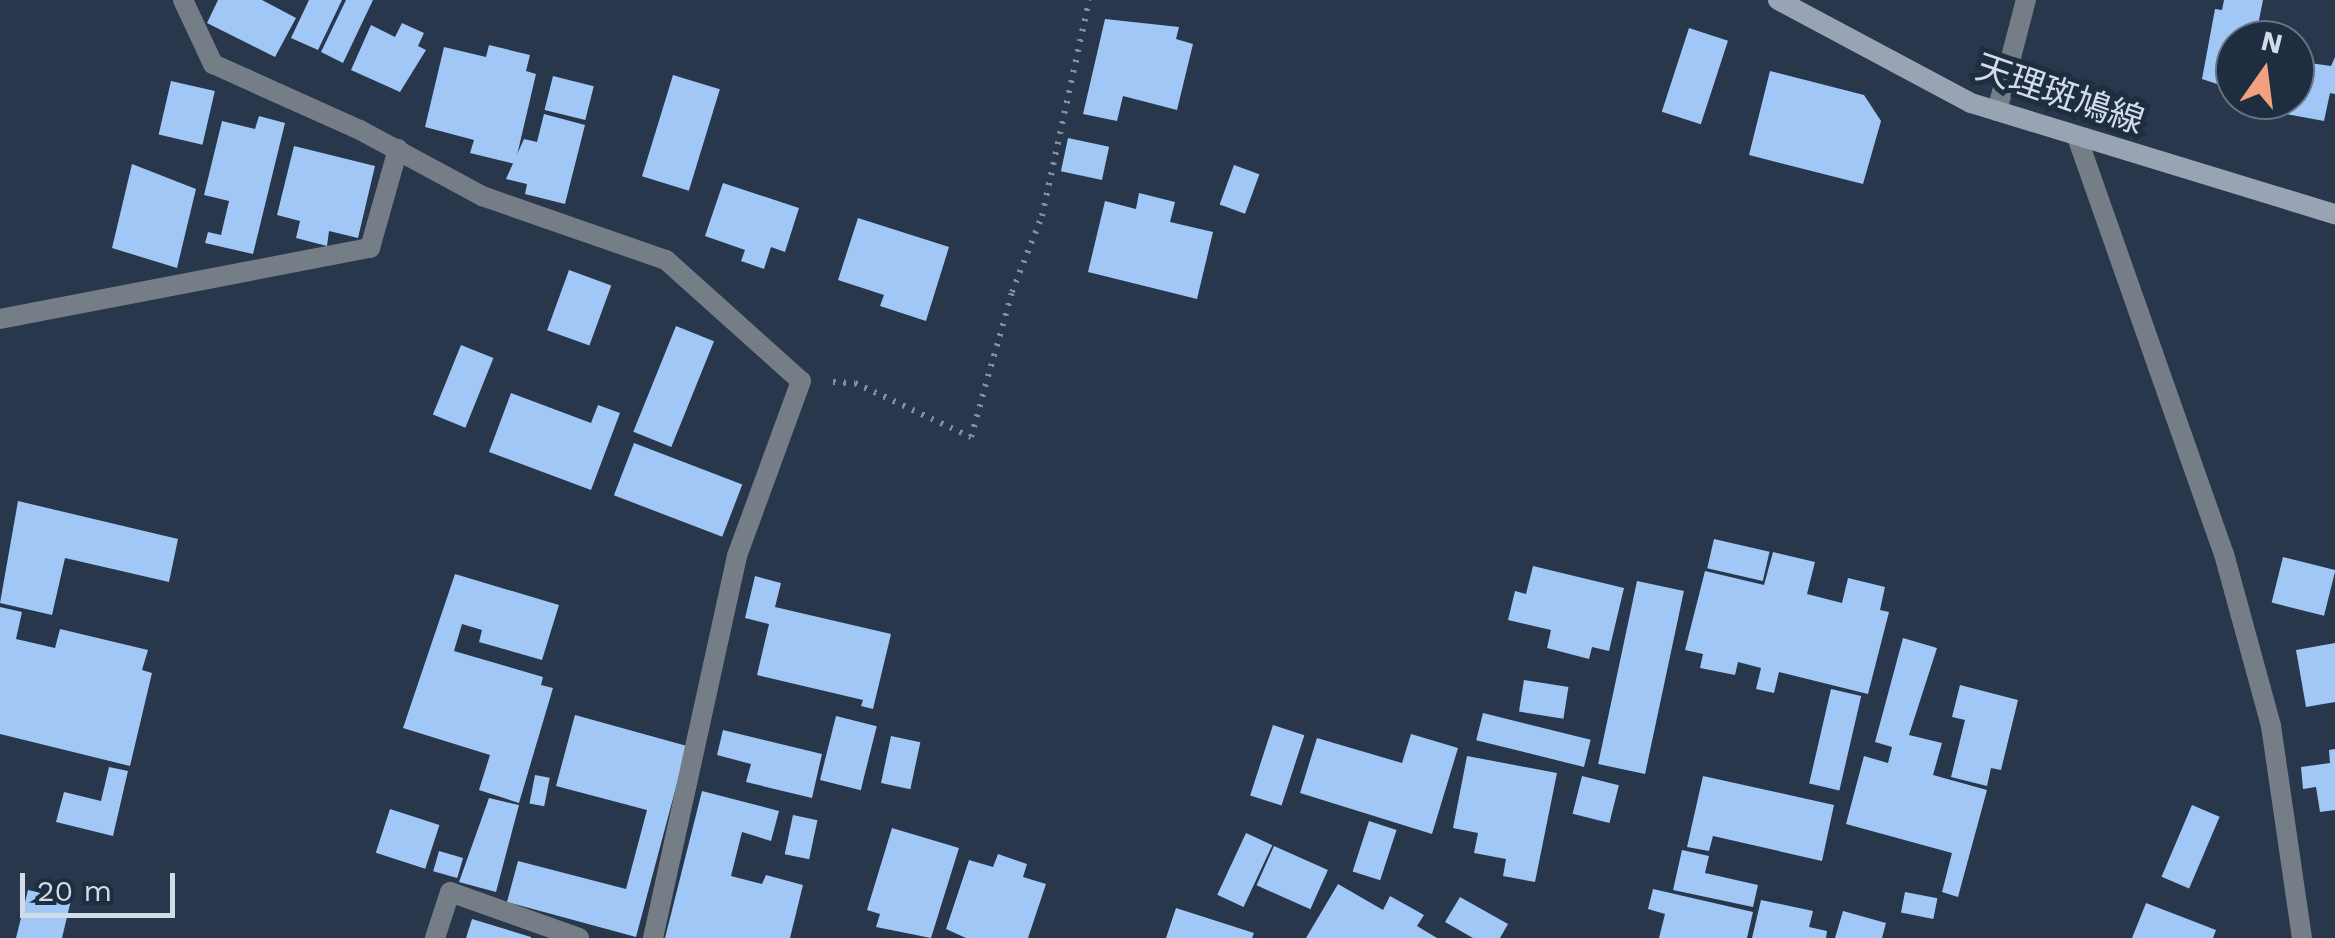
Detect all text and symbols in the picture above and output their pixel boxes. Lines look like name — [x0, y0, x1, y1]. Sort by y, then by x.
north arrow — [2215, 20, 2315, 120]
text: N — [2258, 24, 2286, 61]
street label: 天理斑鳩線 — [1970, 46, 2150, 142]
scale bar — [25, 853, 180, 915]
text: 20 m — [37, 873, 112, 908]

